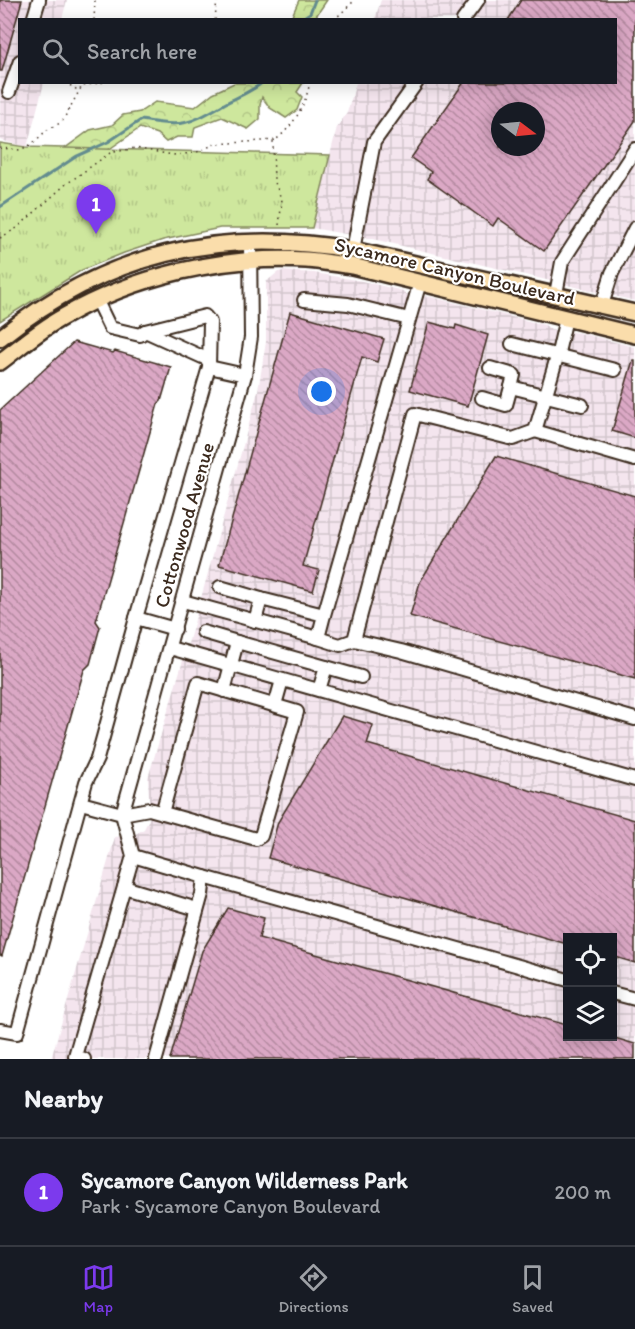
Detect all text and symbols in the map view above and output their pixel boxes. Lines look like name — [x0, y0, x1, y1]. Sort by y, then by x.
search box — [18, 18, 617, 84]
icon: search — [39, 35, 72, 68]
text: Search here — [87, 38, 197, 65]
north arrow — [491, 102, 545, 156]
pin: 1 — [76, 184, 116, 234]
street label: Sycamore Canyon Boulevard — [332, 232, 578, 310]
your location — [307, 377, 336, 406]
street label: Cottonwood Avenue — [149, 440, 219, 610]
map controls — [563, 933, 617, 1041]
button: locate — [563, 933, 617, 987]
button: layers — [563, 987, 617, 1041]
text: Nearby — [24, 1082, 103, 1114]
text: Sycamore Canyon Wilderness Park — [81, 1167, 408, 1194]
text: 1 — [39, 1180, 48, 1204]
text: 200 m — [555, 1180, 611, 1204]
text: Park · Sycamore Canyon Boulevard — [81, 1194, 380, 1218]
tab: Map — [82, 1261, 115, 1316]
tab: Directions — [278, 1261, 349, 1316]
tab: Saved — [512, 1261, 553, 1316]

